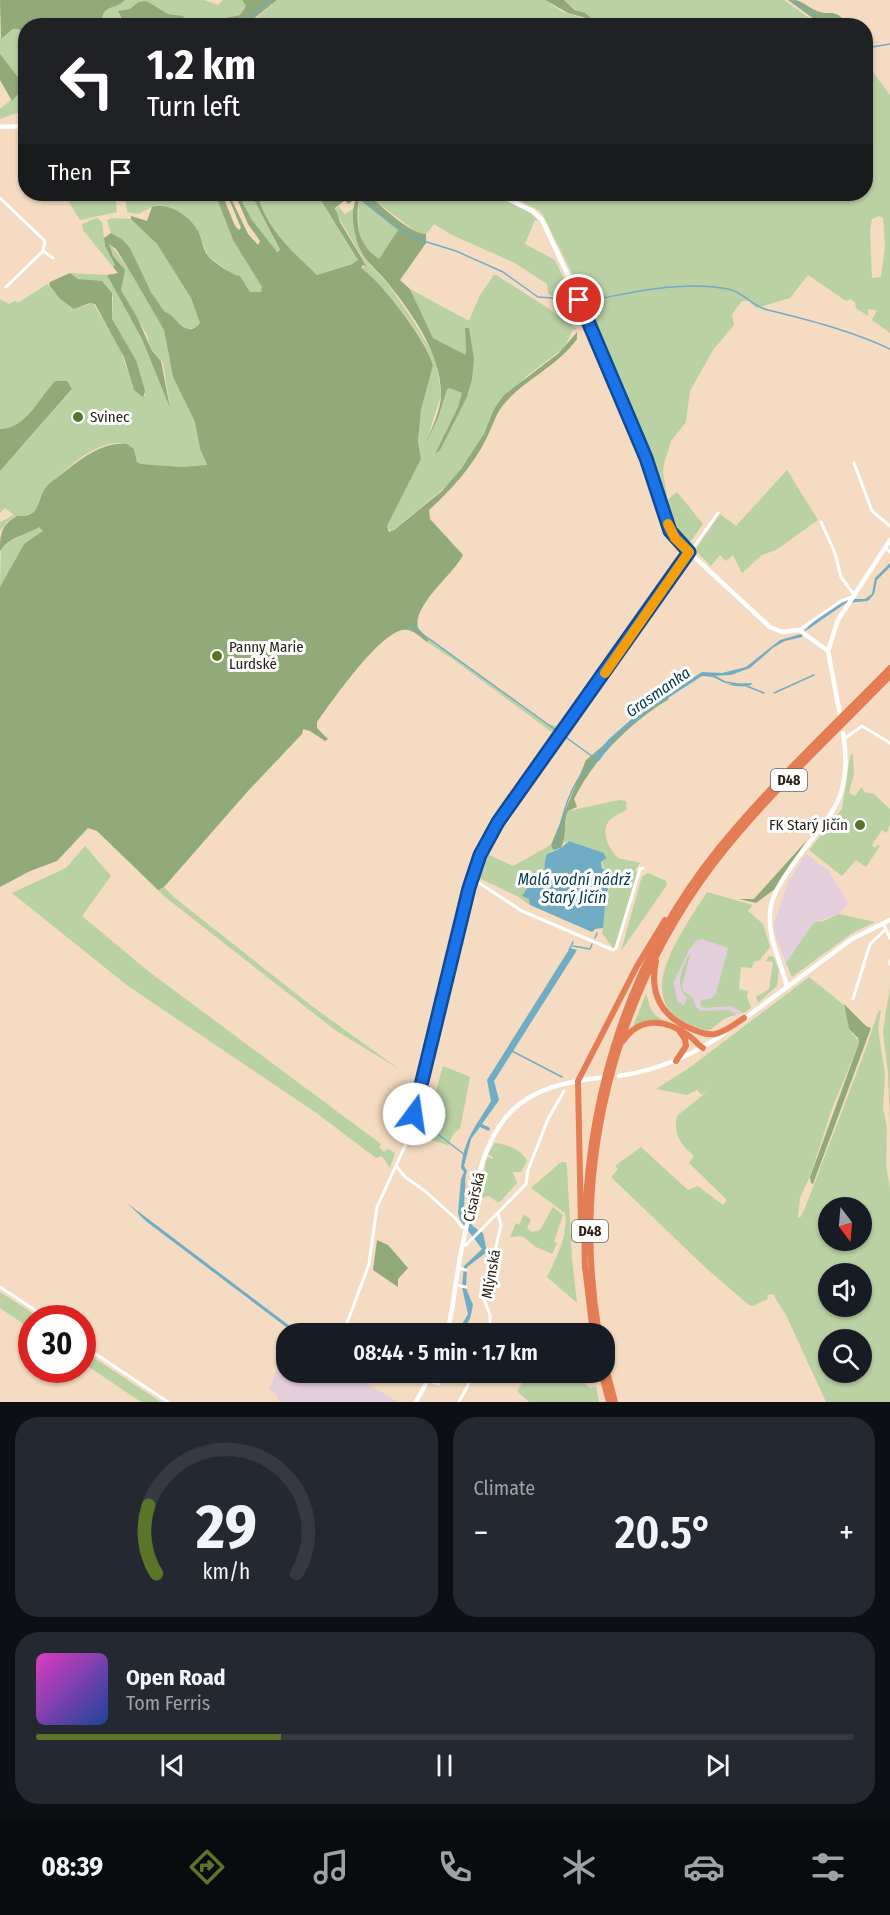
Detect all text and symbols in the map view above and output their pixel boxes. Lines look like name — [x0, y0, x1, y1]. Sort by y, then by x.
text: 1.2 km — [147, 40, 256, 90]
icon: left — [48, 42, 126, 120]
text: Turn left — [147, 91, 240, 123]
icon: arrive — [104, 156, 137, 189]
text: Then — [48, 159, 92, 186]
pin — [553, 274, 604, 325]
icon: arrive — [562, 283, 595, 316]
place label: Svinec — [90, 408, 130, 426]
marker: Svinec — [71, 410, 85, 424]
place label: Panny Marie Lurdské — [229, 638, 304, 673]
marker: Panny Marie Lurdské — [210, 649, 224, 663]
water label: Grasmanka — [622, 663, 694, 721]
road number: D48 — [771, 769, 807, 791]
place label: FK Starý Jičín — [769, 816, 848, 834]
marker: FK Starý Jičín — [853, 818, 867, 832]
water label: Malá vodní nádrž Starý Jičín — [518, 870, 631, 907]
position arrow — [382, 1082, 446, 1146]
street label: Císařská — [460, 1170, 488, 1224]
north arrow — [818, 1197, 872, 1251]
map controls — [818, 1197, 872, 1383]
road number: D48 — [572, 1220, 608, 1242]
street label: Mlýnská — [478, 1248, 504, 1300]
button: sound — [818, 1263, 872, 1317]
speed limit sign: 30 — [18, 1305, 96, 1383]
button: search — [818, 1329, 872, 1383]
text: 08:44 · 5 min · 1.7 km — [353, 1339, 538, 1366]
text: Climate — [474, 1476, 535, 1500]
text: 29 — [195, 1490, 257, 1565]
text: 20.5° — [615, 1506, 713, 1560]
text: − — [474, 1513, 488, 1553]
text: + — [839, 1513, 854, 1553]
text: km/h — [202, 1559, 250, 1585]
text: Open Road — [126, 1664, 226, 1691]
text: Tom Ferris — [126, 1691, 210, 1715]
icon: previous — [156, 1749, 189, 1782]
icon: pause — [428, 1749, 461, 1782]
icon: next — [701, 1749, 734, 1782]
icon: directions — [186, 1846, 228, 1888]
icon: music — [310, 1846, 352, 1888]
icon: phone — [434, 1846, 476, 1888]
icon: climate — [558, 1846, 600, 1888]
icon: car — [683, 1846, 725, 1888]
icon: filters — [807, 1846, 849, 1888]
text: 08:39 — [41, 1851, 103, 1883]

